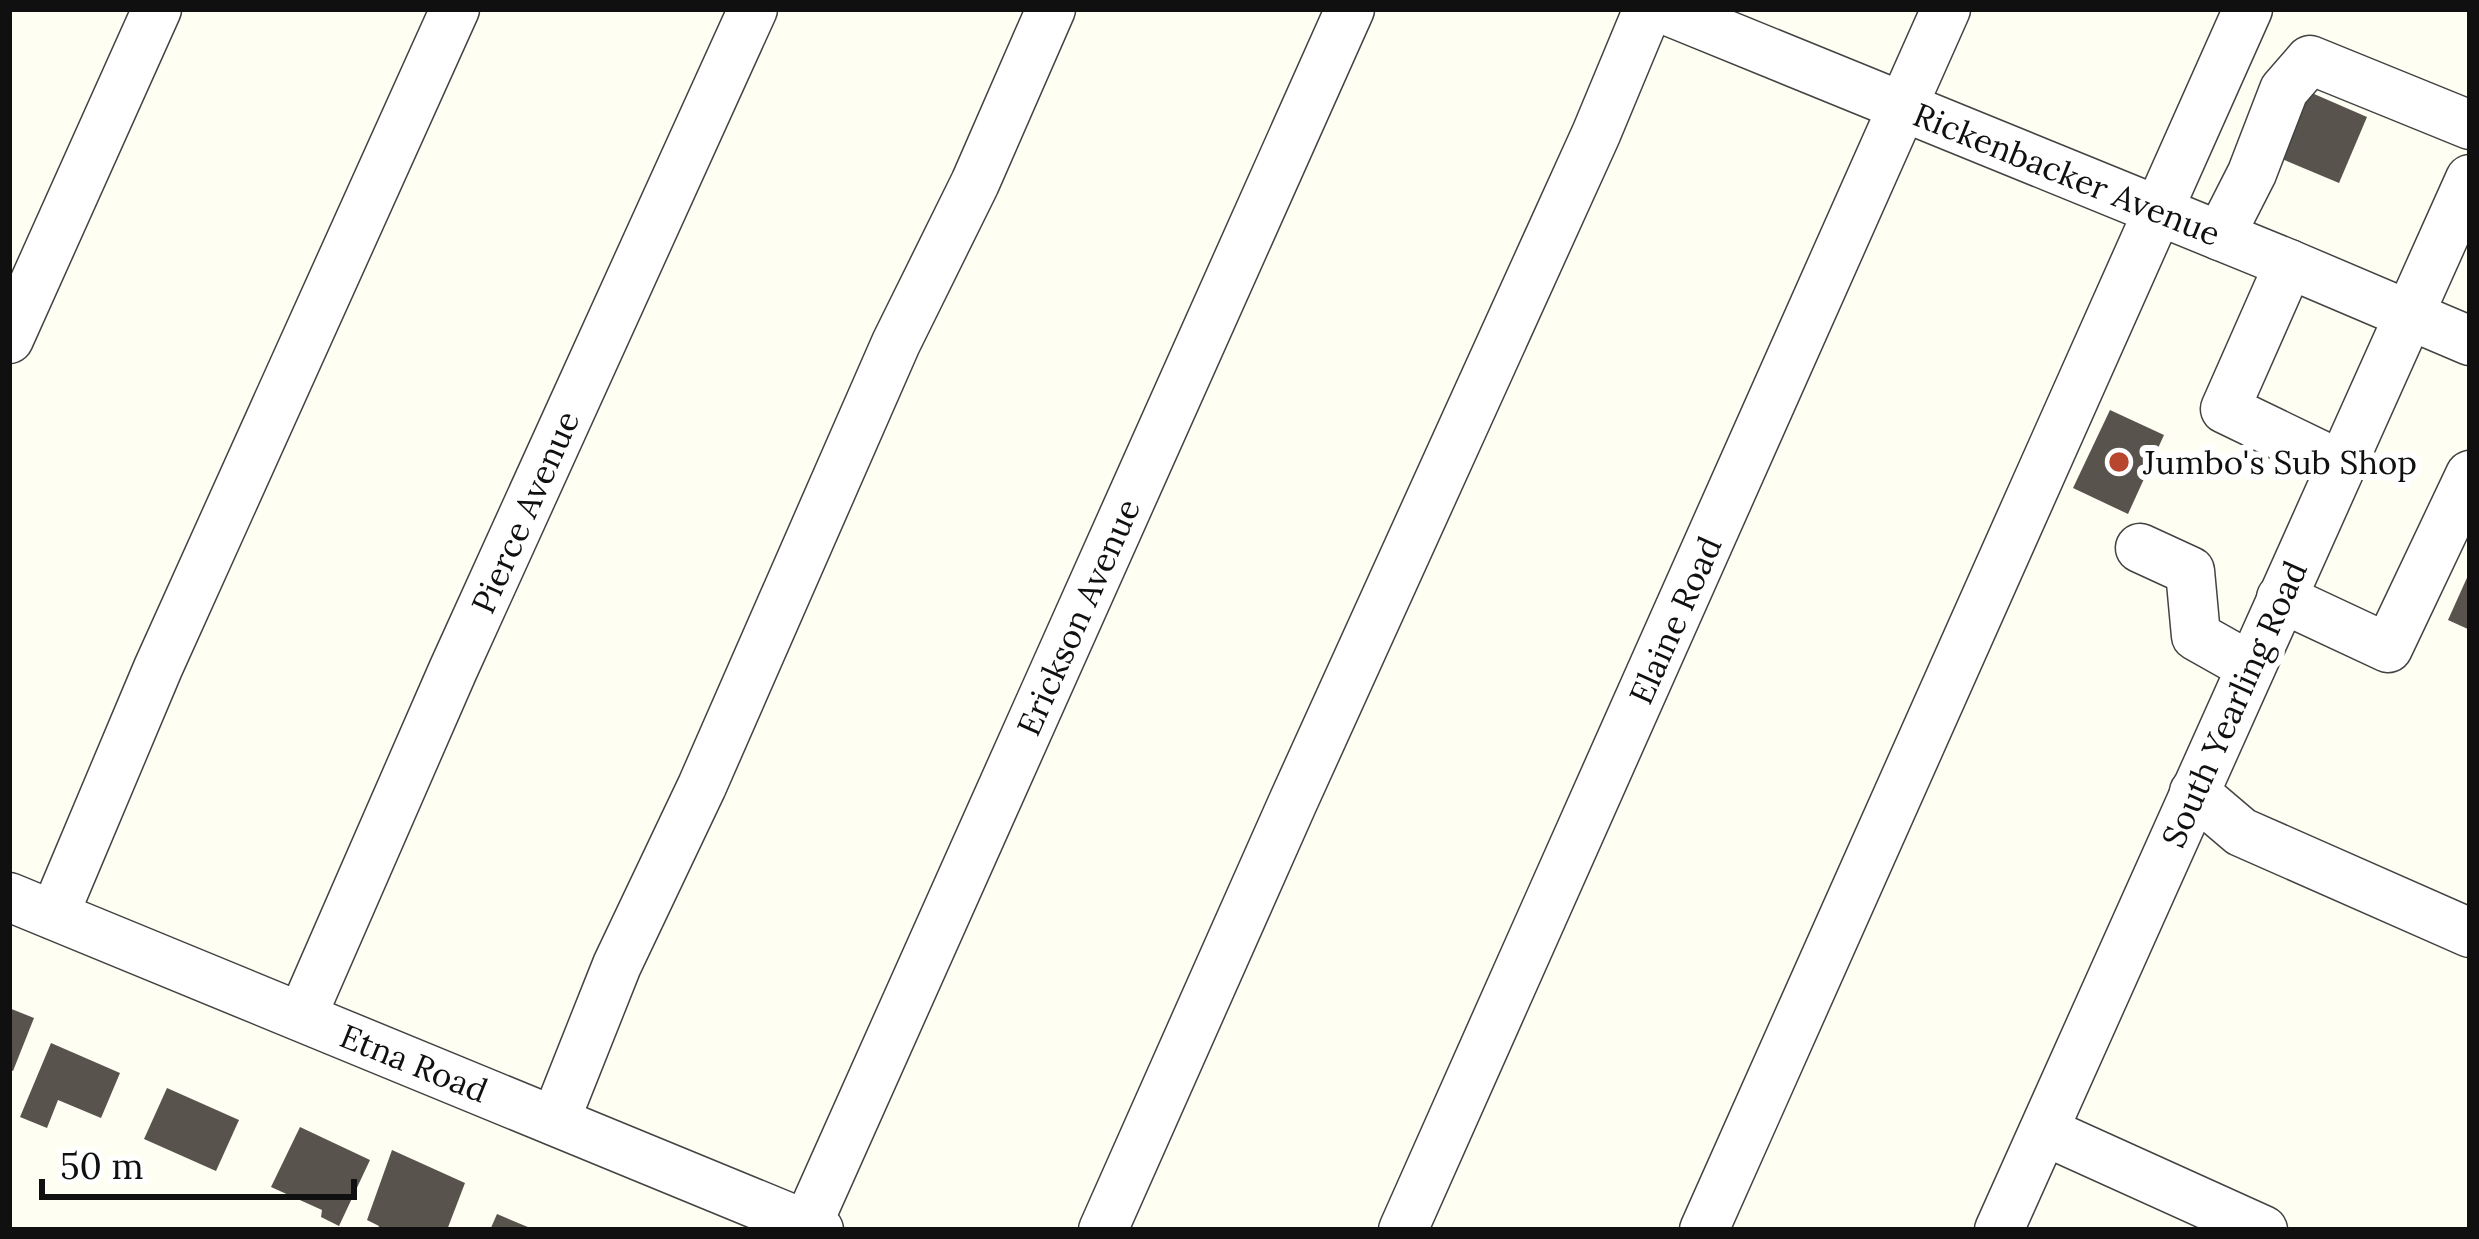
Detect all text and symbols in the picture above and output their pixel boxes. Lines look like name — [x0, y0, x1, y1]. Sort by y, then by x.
street label: Rickenbacker Avenue — [1907, 93, 2227, 255]
street label: Pierce Avenue — [462, 404, 588, 620]
place label: Jumbo's Sub Shop — [2142, 441, 2417, 483]
marker: Jumbo's Sub Shop — [2106, 449, 2132, 475]
street label: Erickson Avenue — [1007, 492, 1149, 742]
street label: Elaine Road — [1619, 530, 1731, 710]
street label: South Yearling Road — [2152, 554, 2316, 854]
street label: Etna Road — [334, 1014, 494, 1112]
scale bar — [42, 1125, 354, 1199]
text: 50 m — [60, 1143, 144, 1189]

